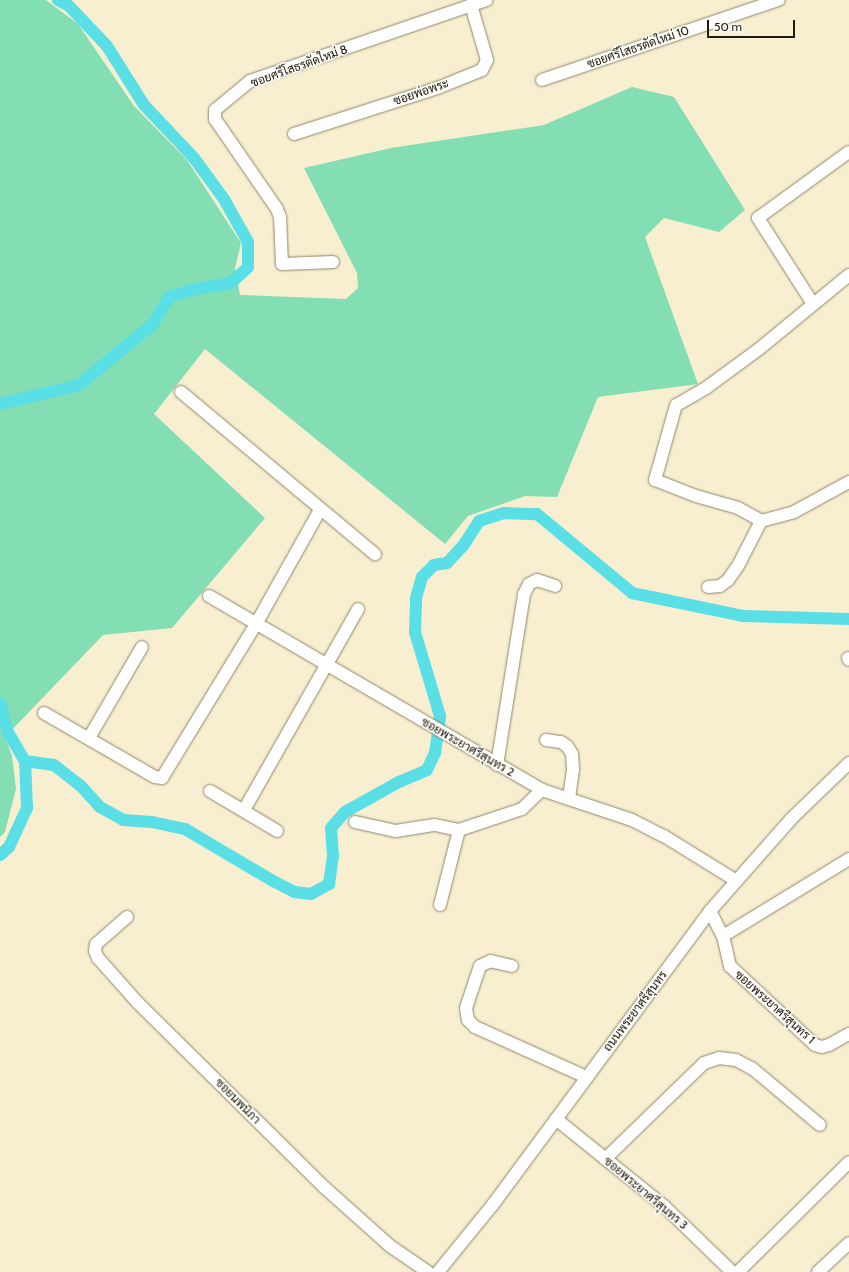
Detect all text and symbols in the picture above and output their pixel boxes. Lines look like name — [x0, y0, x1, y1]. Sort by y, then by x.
scale bar — [709, 12, 797, 38]
text: 50 m — [714, 19, 742, 34]
street label: ซอยศรีโสธรตัดใหม่ 10 — [585, 23, 691, 71]
street label: ซอยศรีโสธรตัดใหม่ 8 — [249, 42, 349, 90]
street label: ซอยพ่อพระ — [391, 76, 451, 108]
street label: ซอยพระยาศรีสุนทร 2 — [419, 714, 517, 780]
street label: ซอยพระยาศรีสุนทร 1 — [732, 967, 818, 1047]
street label: ถนนพระยาศรีสุนทร — [600, 968, 670, 1054]
street label: ซอยนพนิภา — [212, 1075, 264, 1127]
street label: ซอยพระยาศรีสุนทร 3 — [601, 1154, 691, 1232]

